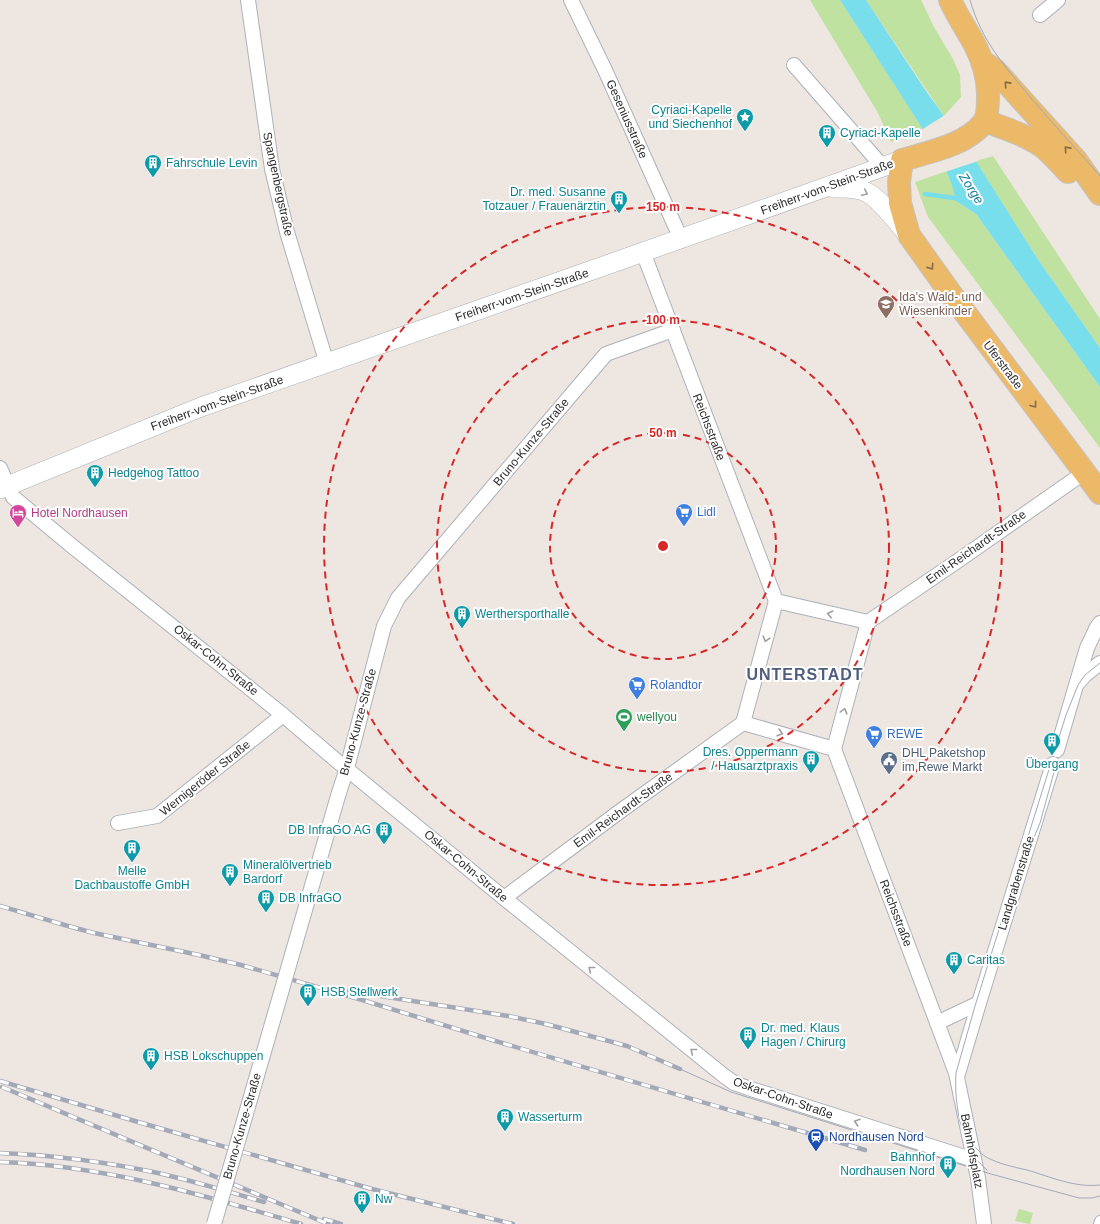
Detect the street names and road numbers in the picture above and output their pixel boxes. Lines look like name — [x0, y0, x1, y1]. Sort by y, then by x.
street label: Geseniusstraße — [603, 77, 651, 161]
street label: Spangenbergstraße — [260, 131, 296, 238]
street label: Freiherr-vom-Stein-Straße — [759, 156, 895, 218]
street label: Freiherr-vom-Stein-Straße — [454, 265, 591, 324]
street label: Uferstraße — [980, 338, 1026, 392]
street label: Freiherr-vom-Stein-Straße — [149, 372, 285, 434]
street label: Reichsstraße — [690, 391, 728, 463]
street label: Bruno-Kunze-Straße — [490, 395, 572, 489]
street label: Emil-Reichardt-Straße — [923, 507, 1029, 587]
street label: Oskar-Cohn-Straße — [171, 622, 261, 699]
street label: Bruno-Kunze-Straße — [337, 667, 379, 777]
street label: Wernigeröder Straße — [157, 737, 253, 819]
street label: Emil-Reichardt-Straße — [571, 769, 675, 851]
street label: Oskar-Cohn-Straße — [421, 827, 511, 905]
street label: Landgrabenstraße — [995, 834, 1037, 932]
street label: Reichsstraße — [877, 877, 915, 949]
street label: Bruno-Kunze-Straße — [220, 1071, 264, 1181]
street label: Oskar-Cohn-Straße — [731, 1074, 835, 1122]
street label: Bahnhofsplatz — [958, 1112, 986, 1190]

